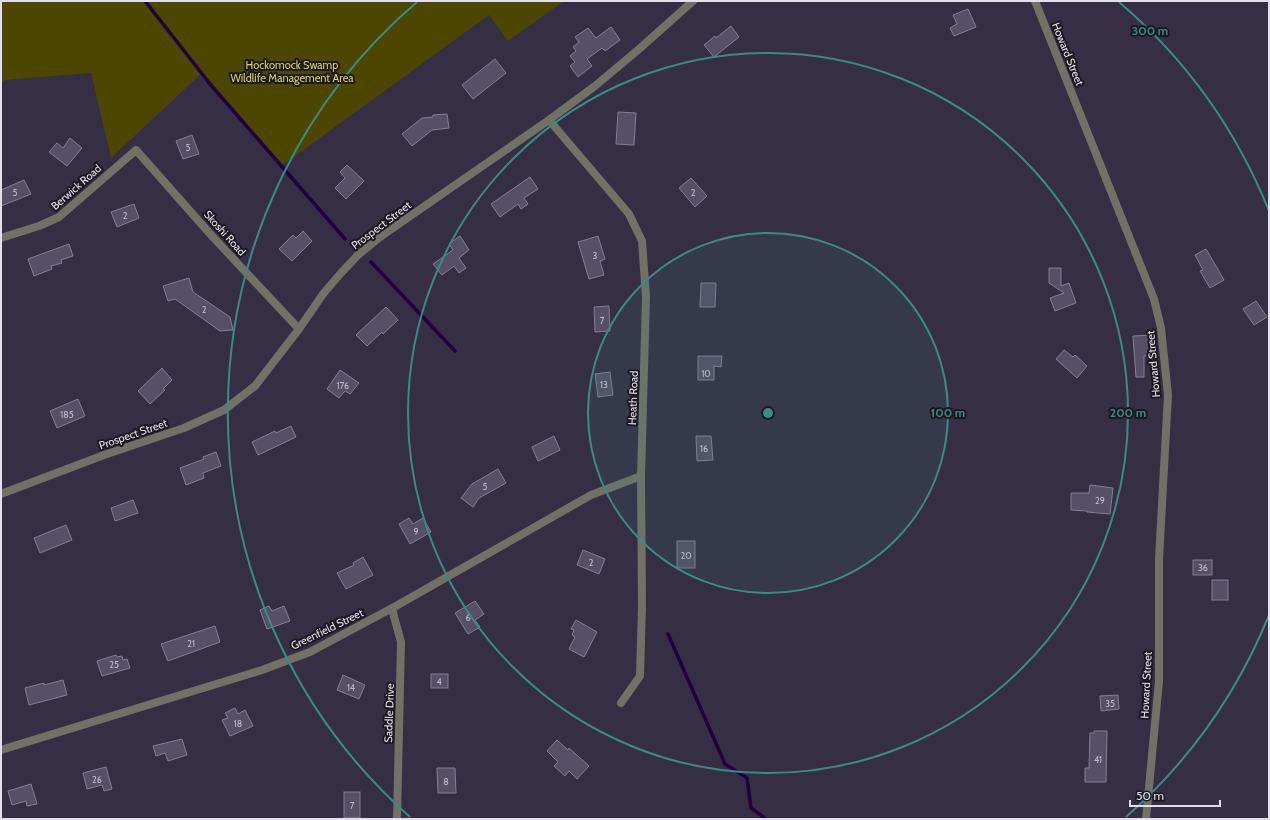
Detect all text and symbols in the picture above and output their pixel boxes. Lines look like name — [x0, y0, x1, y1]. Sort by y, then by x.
street label: Howard Street — [1049, 20, 1087, 88]
text: 300 m — [1132, 23, 1168, 38]
park label: Hockomock Swamp Wildlife Management Area — [230, 58, 354, 85]
house number: 5 — [186, 142, 191, 153]
street label: Berwick Road — [48, 161, 104, 213]
house number: 5 — [13, 187, 18, 198]
house number: 2 — [691, 187, 696, 198]
street label: Prospect Street — [348, 198, 414, 252]
street label: Skoshi Road — [201, 207, 249, 259]
house number: 2 — [123, 210, 128, 221]
house number: 3 — [593, 250, 598, 261]
house number: 2 — [202, 304, 207, 315]
house number: 7 — [600, 315, 605, 326]
street label: Howard Street — [1143, 330, 1163, 398]
house number: 10 — [701, 368, 711, 379]
street label: Heath Road — [625, 371, 641, 425]
house number: 13 — [600, 379, 608, 390]
house number: 176 — [337, 380, 349, 391]
text: 100 m — [931, 405, 965, 420]
text: 200 m — [1110, 405, 1146, 420]
centre of rings — [761, 406, 775, 420]
house number: 185 — [60, 409, 74, 420]
street label: Prospect Street — [97, 416, 169, 452]
house number: 16 — [700, 443, 708, 454]
house number: 5 — [483, 481, 488, 492]
house number: 29 — [1095, 495, 1105, 506]
house number: 9 — [413, 526, 419, 537]
house number: 20 — [681, 550, 692, 561]
house number: 2 — [589, 557, 594, 568]
house number: 36 — [1198, 562, 1208, 573]
street label: Greenfield Street — [288, 605, 366, 653]
house number: 6 — [465, 612, 471, 623]
house number: 21 — [187, 638, 195, 649]
street label: Howard Street — [1137, 651, 1155, 719]
house number: 25 — [109, 659, 119, 670]
house number: 4 — [436, 676, 442, 687]
house number: 14 — [347, 682, 355, 693]
street label: Saddle Drive — [381, 683, 397, 743]
house number: 35 — [1105, 698, 1115, 709]
house number: 18 — [234, 718, 242, 729]
house number: 41 — [1094, 754, 1102, 765]
house number: 26 — [92, 774, 102, 785]
house number: 8 — [443, 776, 449, 787]
scale bar — [1130, 782, 1220, 808]
text: 50 m — [1136, 788, 1164, 803]
house number: 7 — [350, 800, 355, 811]

